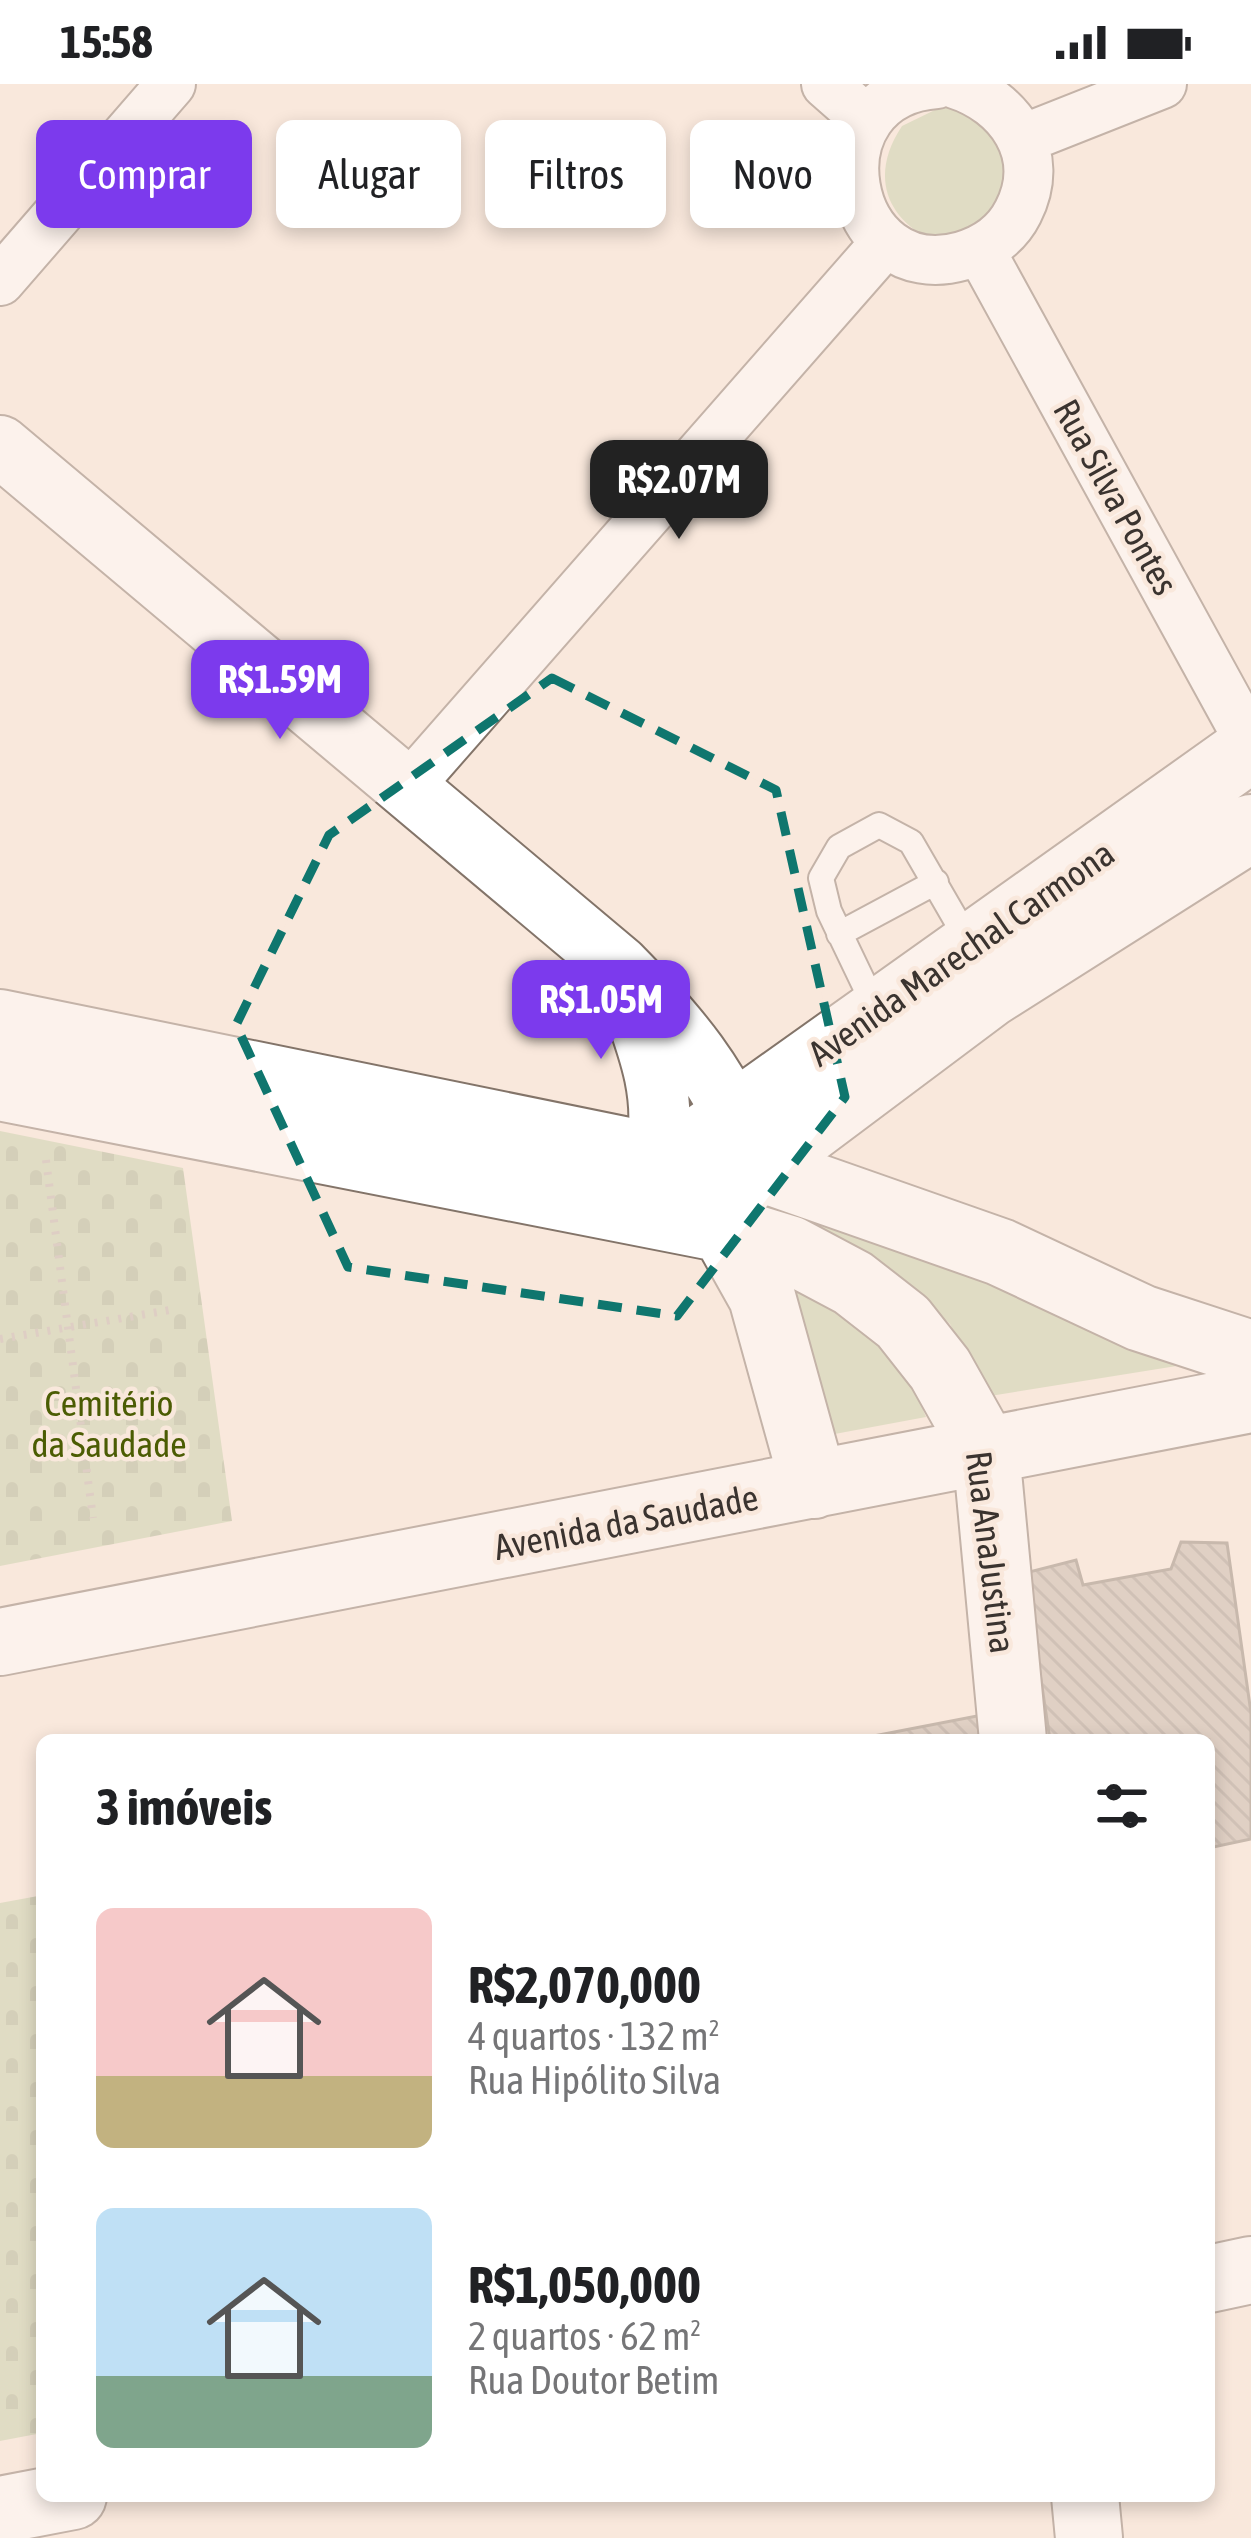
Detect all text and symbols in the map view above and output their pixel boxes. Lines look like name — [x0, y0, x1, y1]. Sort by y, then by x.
text: 15:58 — [60, 16, 153, 68]
chip: Comprar — [36, 120, 252, 228]
chip: Alugar — [276, 120, 461, 228]
chip: Filtros — [485, 120, 666, 228]
chip: Novo — [690, 120, 855, 228]
street label: Rua Silva Pontes — [1045, 392, 1187, 602]
pin: R$2.07M — [568, 440, 790, 542]
text: R$2.07M — [617, 457, 741, 501]
pin: R$1.59M — [169, 640, 391, 742]
text: R$1.59M — [218, 657, 342, 701]
street label: Avenida Marechal Carmona — [800, 832, 1122, 1074]
pin: R$1.05M — [490, 960, 712, 1062]
text: R$1.05M — [539, 977, 663, 1021]
park label: Cemitério da Saudade — [31, 1382, 187, 1465]
street label: Rua AnaJustina — [958, 1449, 1024, 1655]
street label: Avenida da Saudade — [490, 1476, 762, 1568]
icon: filters — [1089, 1773, 1155, 1839]
text: 3 imóveis — [96, 1777, 272, 1836]
text: R$2,070,000 — [468, 1955, 701, 2014]
icon: home — [192, 1956, 336, 2100]
text: 4 quartos · 132 m² — [468, 2014, 720, 2058]
text: Rua Hipólito Silva — [468, 2058, 721, 2102]
text: R$1,050,000 — [468, 2255, 701, 2314]
icon: home — [192, 2256, 336, 2400]
text: 2 quartos · 62 m² — [468, 2314, 701, 2358]
text: Rua Doutor Betim — [468, 2358, 719, 2402]

